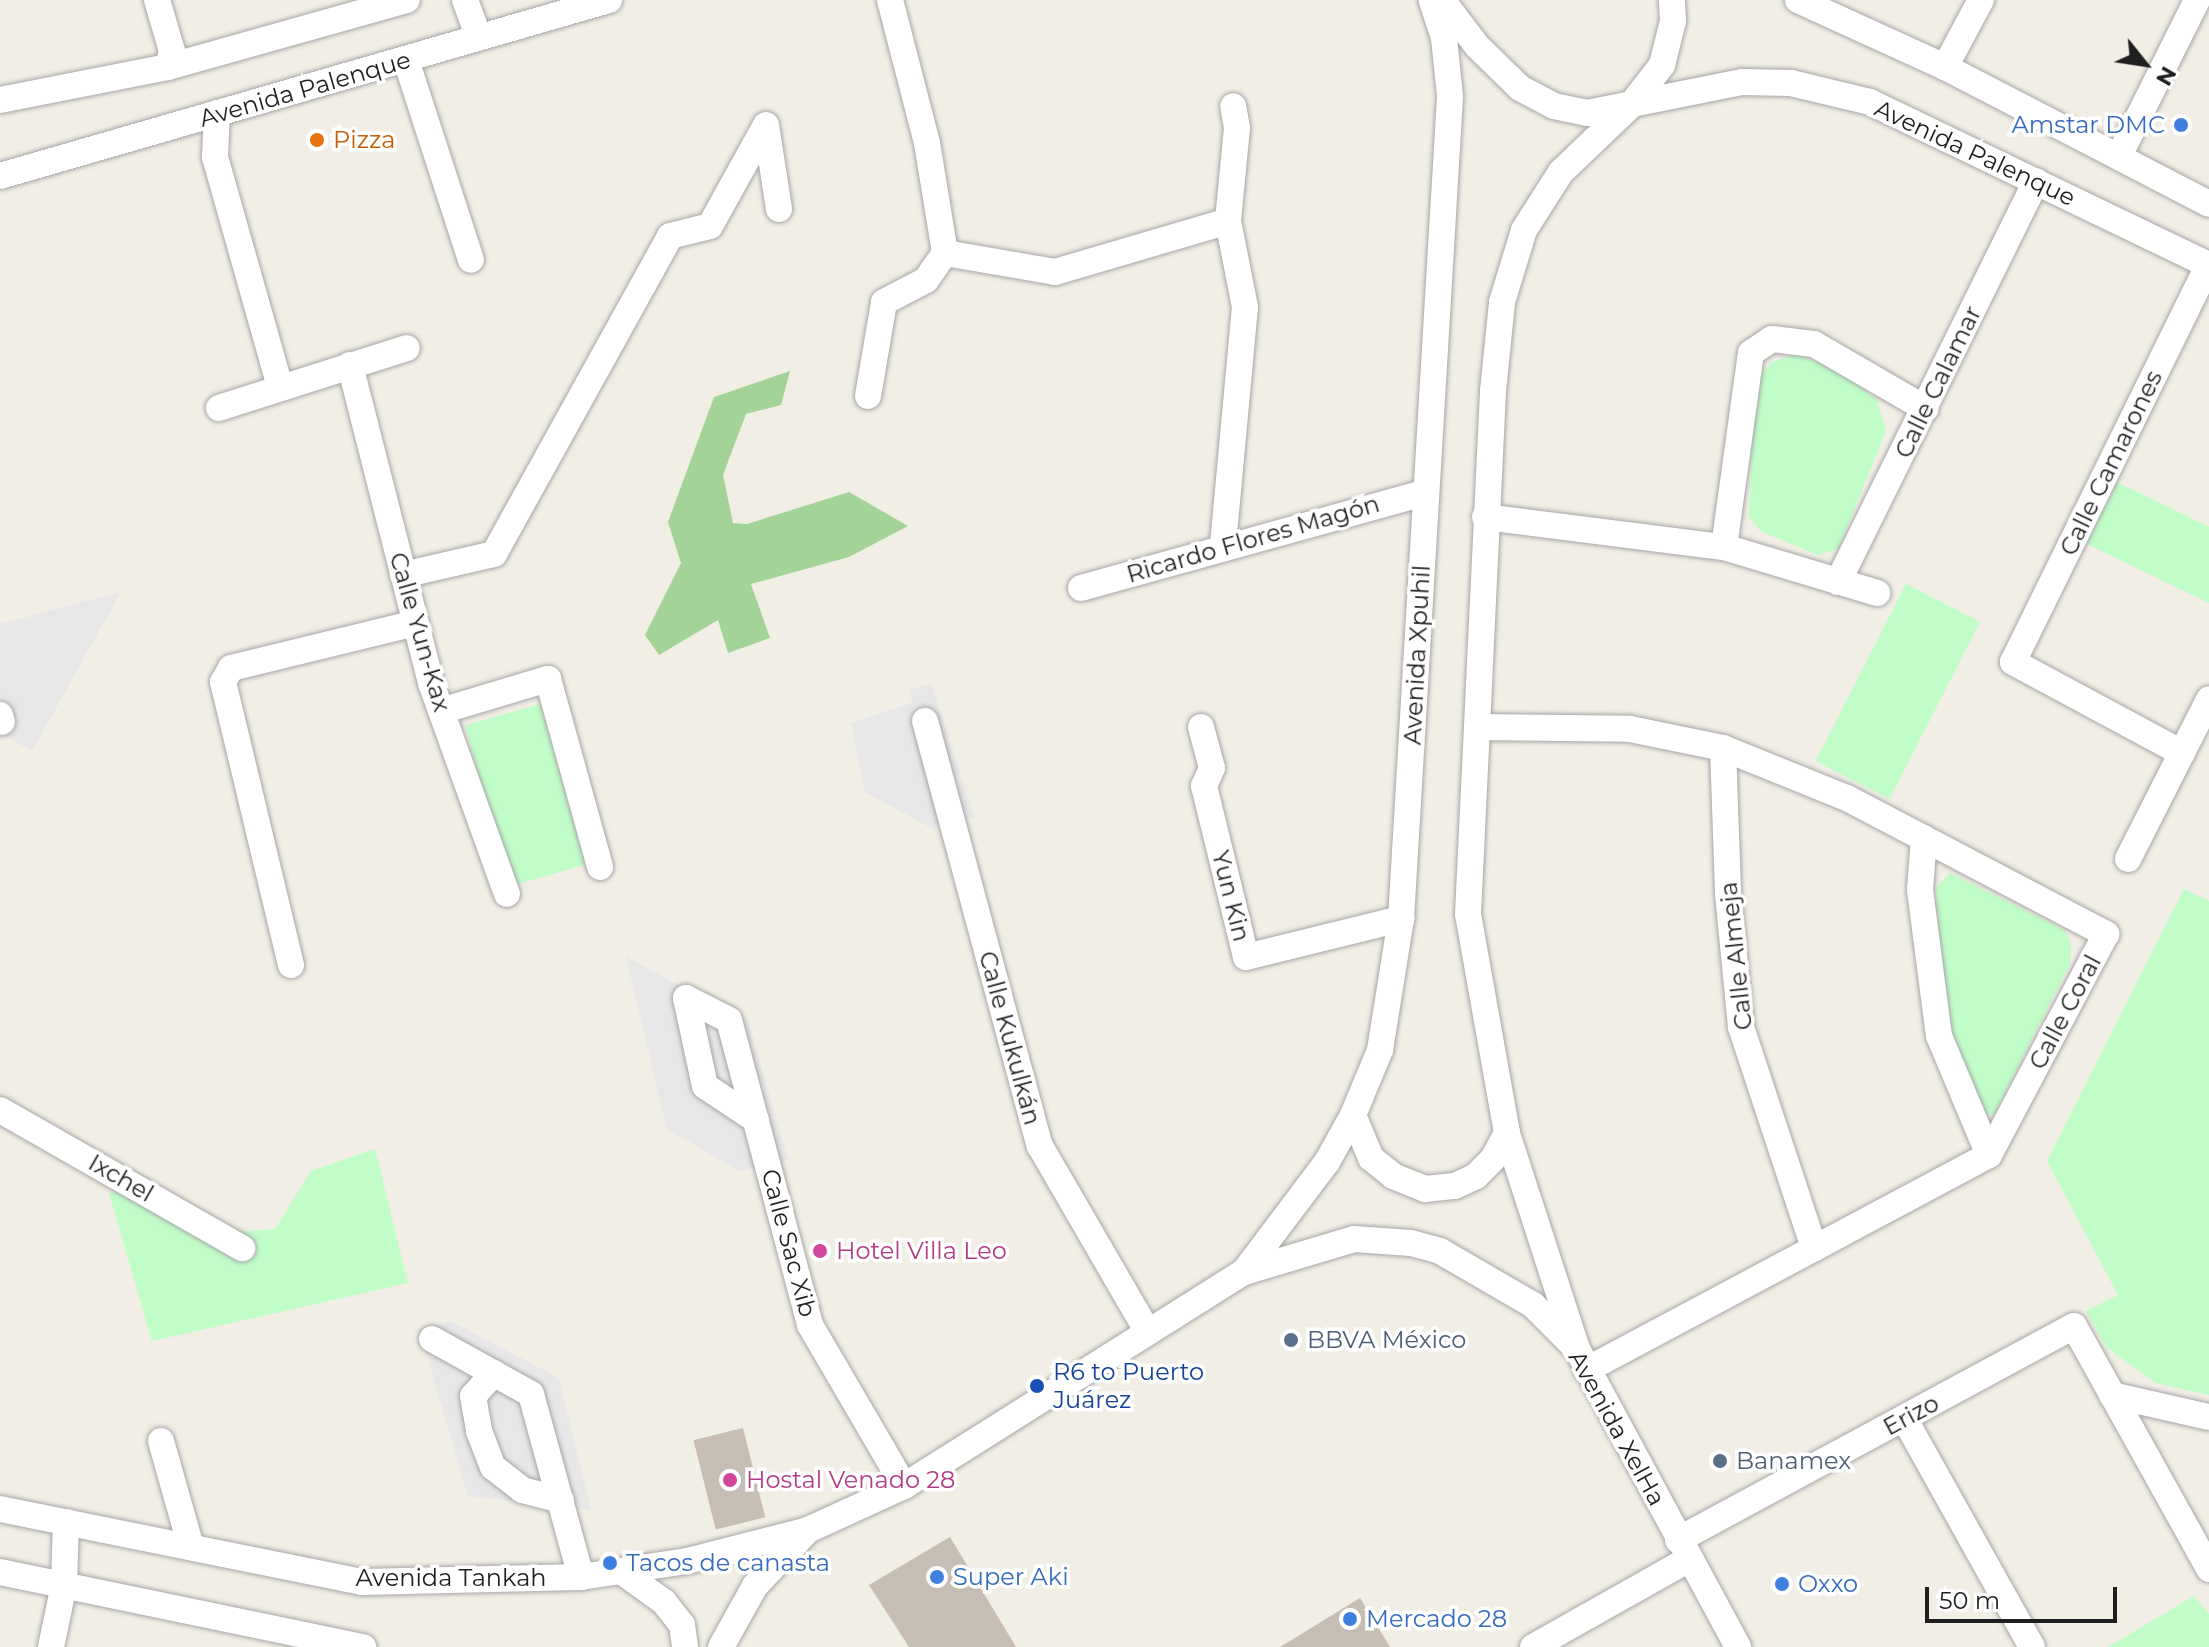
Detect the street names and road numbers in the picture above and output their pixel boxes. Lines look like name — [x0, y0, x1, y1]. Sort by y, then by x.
street label: Avenida Palenque — [196, 45, 414, 133]
street label: Avenida Palenque — [1870, 94, 2080, 212]
street label: Calle Calamar — [1889, 301, 1987, 463]
street label: Calle Camarones — [2054, 366, 2168, 560]
street label: Ricardo Flores Magón — [1123, 489, 1383, 589]
street label: Calle Yun-Kax — [384, 549, 456, 715]
street label: Avenida Xpuhil — [1398, 564, 1436, 746]
street label: Yun Kin — [1206, 848, 1256, 944]
street label: Calle Almeja — [1714, 880, 1758, 1032]
street label: Calle Kukulkán — [973, 948, 1047, 1128]
street label: Calle Coral — [2023, 950, 2107, 1074]
street label: Ixchel — [83, 1148, 159, 1208]
street label: Calle Sac Xib — [755, 1166, 823, 1320]
street label: Avenida XelHa — [1563, 1345, 1671, 1511]
street label: Erizo — [1878, 1388, 1944, 1442]
street label: Avenida Tankah — [355, 1564, 547, 1592]

